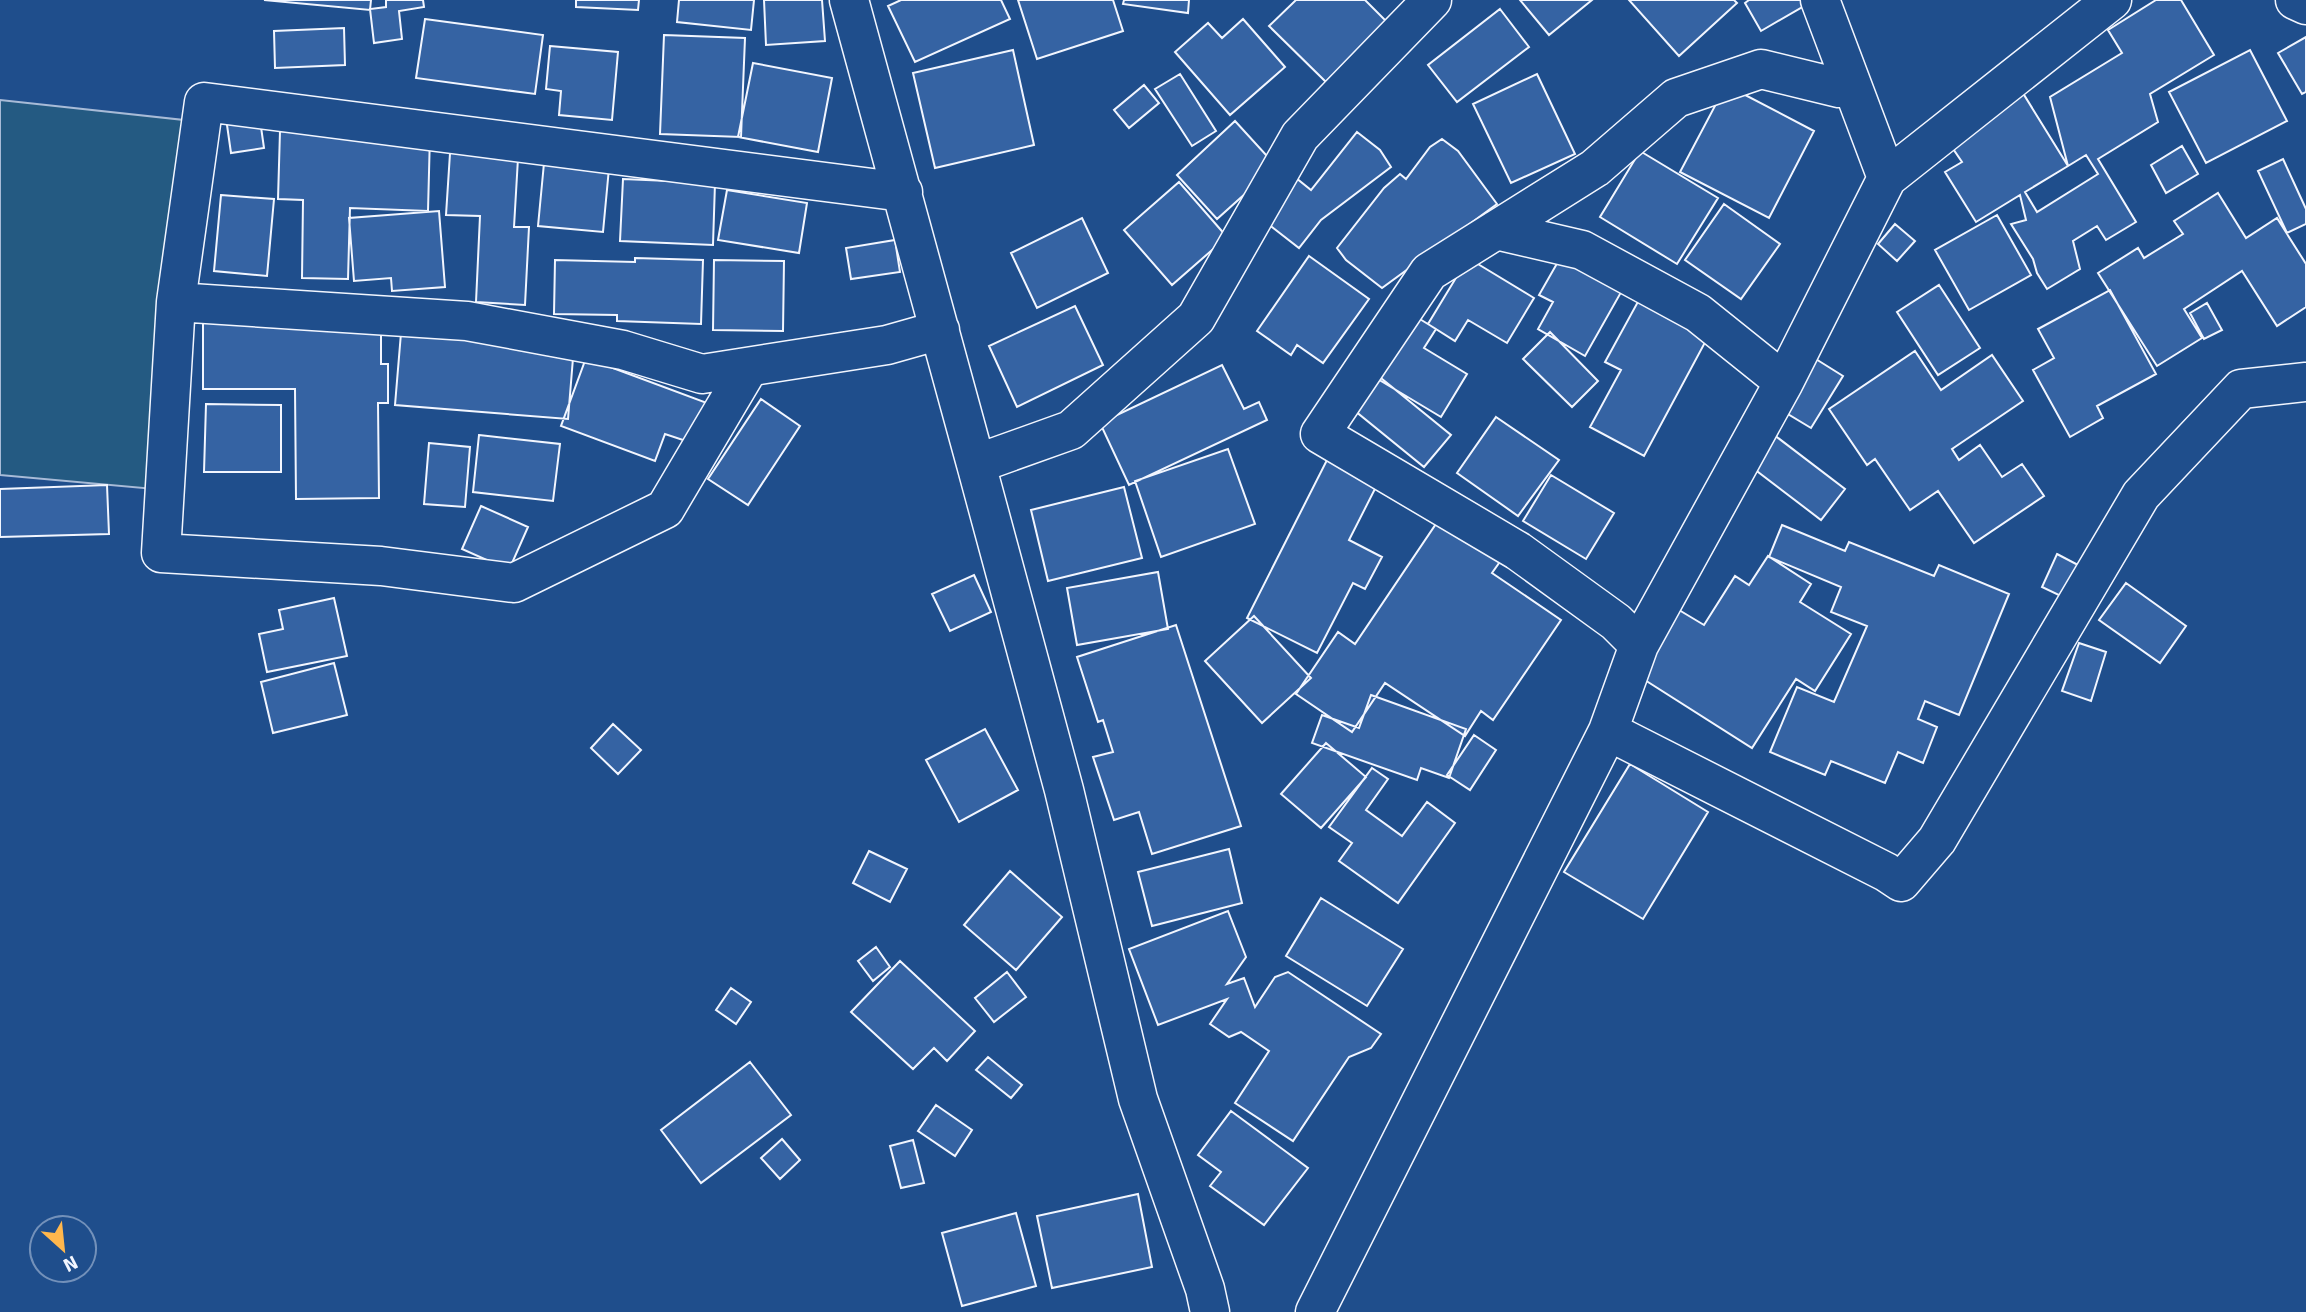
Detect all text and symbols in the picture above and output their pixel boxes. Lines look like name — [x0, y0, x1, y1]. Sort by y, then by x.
north arrow — [28, 1214, 98, 1284]
text: N — [59, 1250, 82, 1277]

